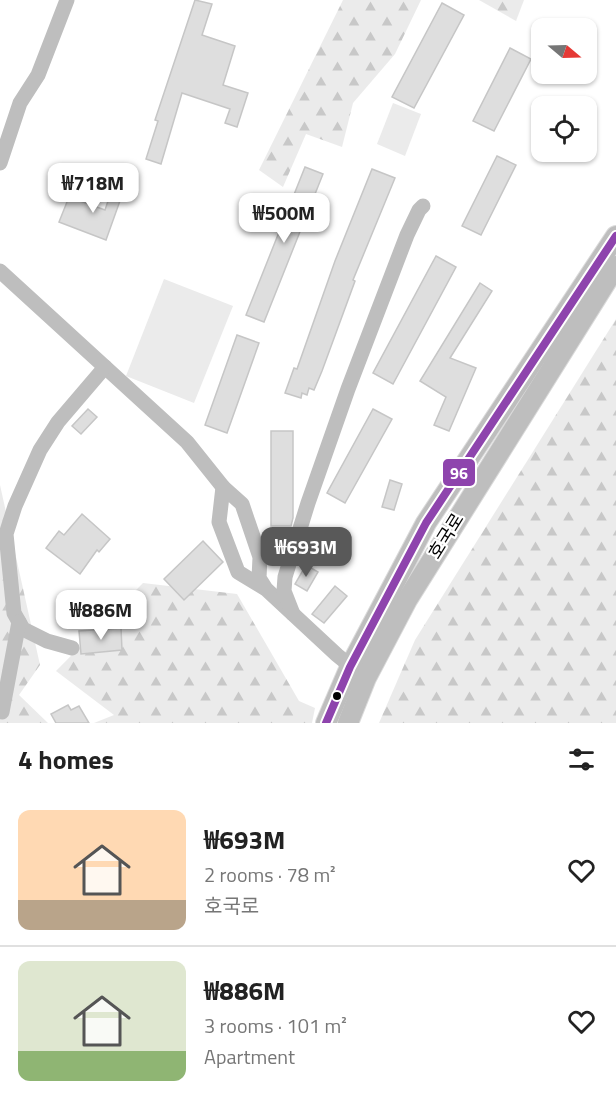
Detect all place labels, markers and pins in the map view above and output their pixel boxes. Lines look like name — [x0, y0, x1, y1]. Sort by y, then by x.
pin: ₩718M — [51, 163, 135, 214]
pin: ₩500M — [242, 193, 326, 244]
pin: ₩693M — [264, 527, 348, 578]
pin: ₩886M — [59, 590, 143, 641]
unlabelled marker — [331, 690, 343, 702]

